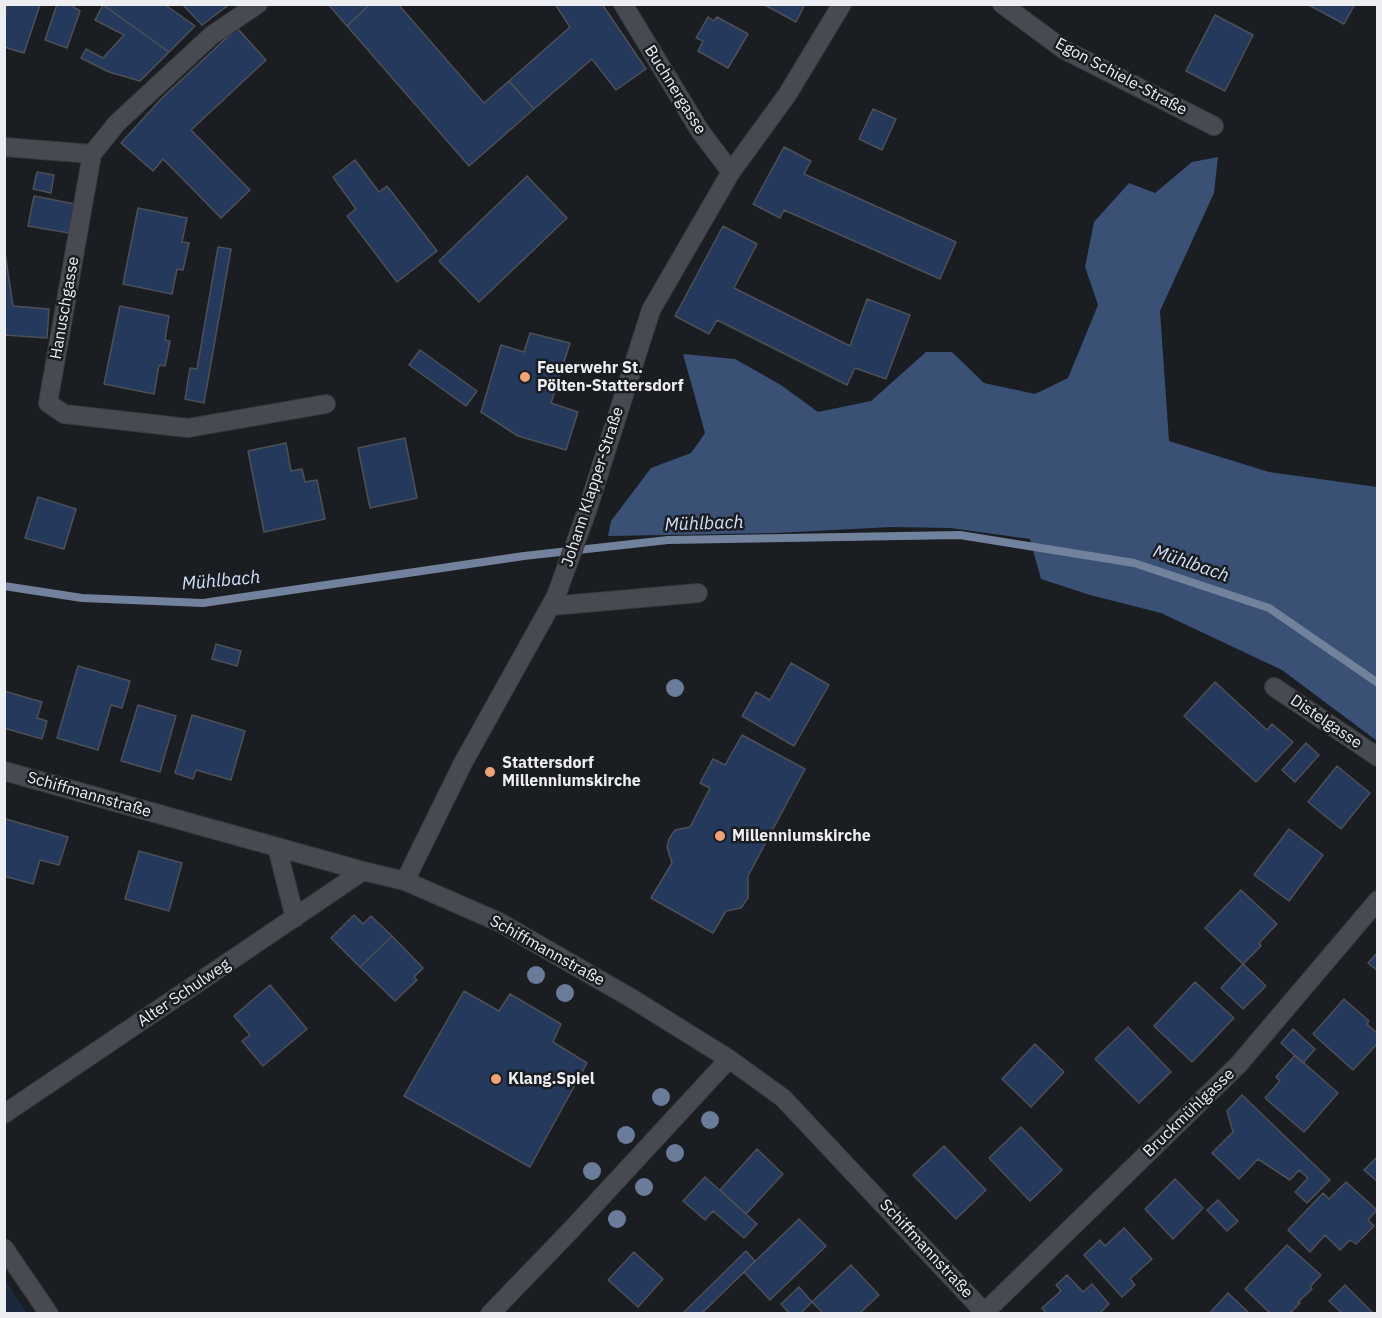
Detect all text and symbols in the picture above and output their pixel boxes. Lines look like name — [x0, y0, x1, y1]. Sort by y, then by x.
street label: Egon Schiele-Straße — [1052, 34, 1190, 120]
street label: Buchnergasse — [640, 42, 710, 138]
street label: Hanuschgasse — [47, 255, 83, 361]
place label: Feuerwehr St. Pölten-Stattersdorf — [537, 358, 683, 396]
marker: Feuerwehr St. Pölten-Stattersdorf — [518, 370, 532, 384]
street label: Johann Klapper-Straße — [558, 405, 628, 569]
water label: Mühlbach — [664, 512, 744, 536]
water label: Mühlbach — [1150, 541, 1232, 587]
water label: Mühlbach — [181, 567, 261, 595]
street label: Distelgasse — [1287, 691, 1365, 753]
place label: Stattersdorf Millenniumskirche — [502, 753, 641, 791]
marker: Stattersdorf Millenniumskirche — [483, 765, 497, 779]
street label: Schiffmannstraße — [25, 768, 153, 822]
place label: Millenniumskirche — [732, 826, 871, 846]
marker: Millenniumskirche — [713, 829, 727, 843]
street label: Schiffmannstraße — [486, 912, 608, 990]
street label: Alter Schulweg — [134, 955, 234, 1031]
street label: Bruckmühlgasse — [1139, 1065, 1239, 1161]
place label: Klang.Spiel — [508, 1069, 594, 1089]
marker: Klang.Spiel — [489, 1072, 503, 1086]
street label: Schiffmannstraße — [875, 1196, 977, 1302]

